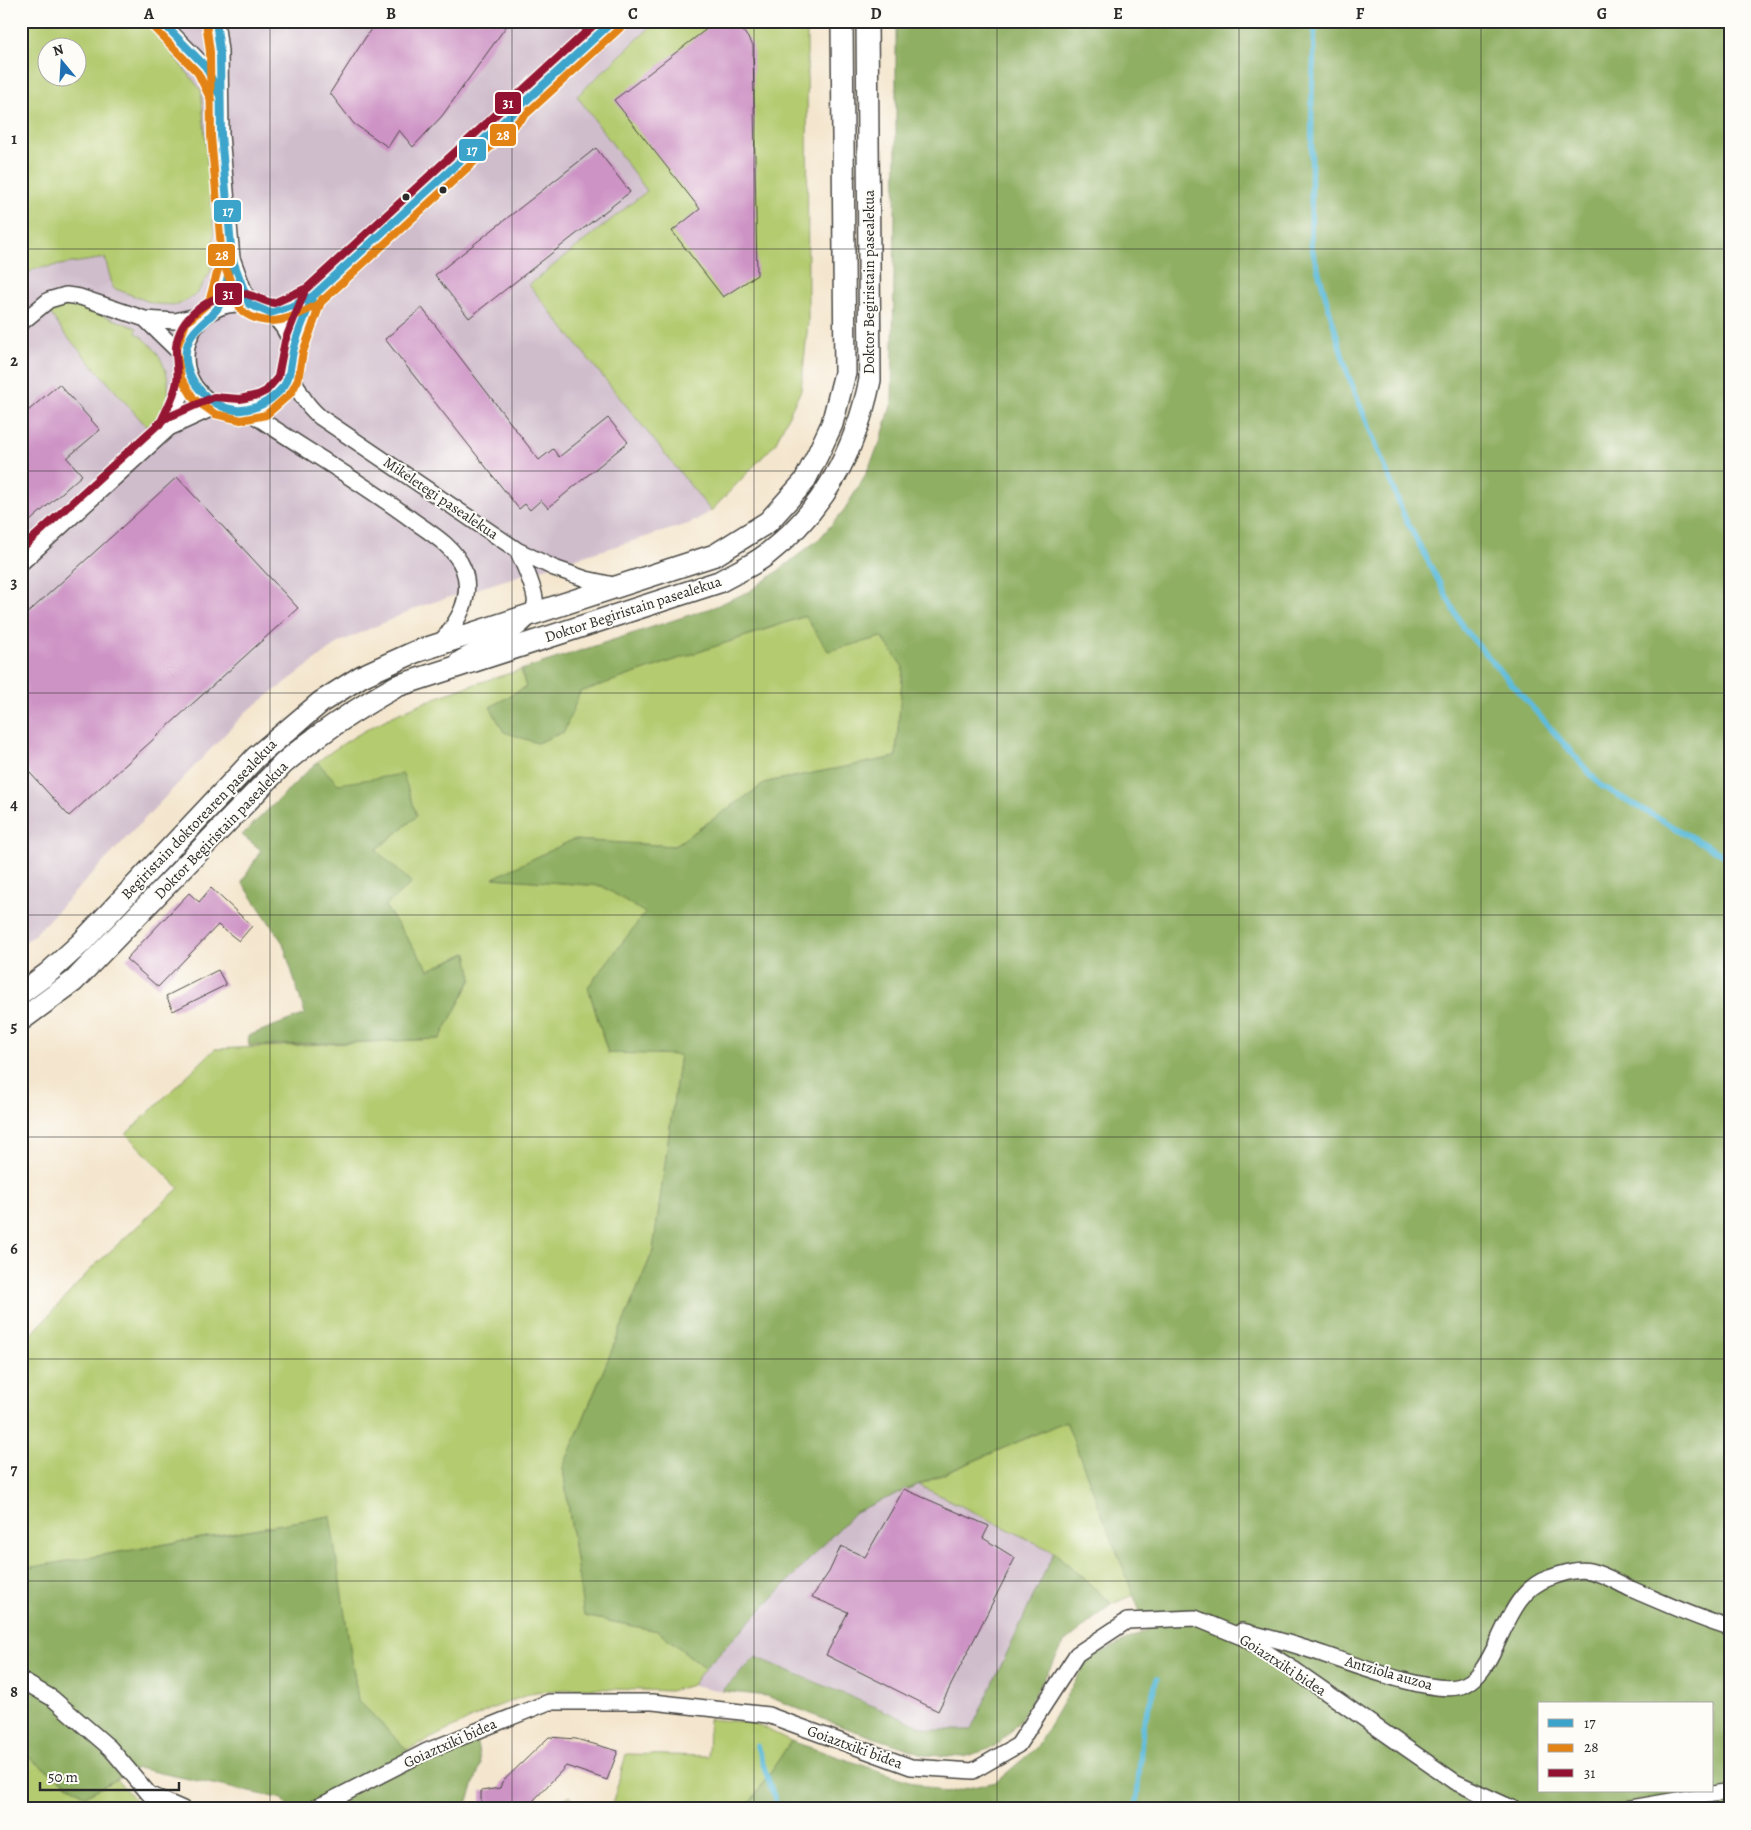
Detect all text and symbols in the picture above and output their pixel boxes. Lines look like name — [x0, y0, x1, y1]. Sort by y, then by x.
text: A — [143, 3, 155, 25]
text: B — [386, 3, 396, 25]
text: C — [628, 3, 638, 25]
text: D — [870, 3, 882, 25]
text: E — [1113, 3, 1123, 25]
text: F — [1356, 3, 1365, 25]
text: G — [1597, 3, 1607, 25]
north arrow — [38, 38, 88, 88]
text: N — [50, 40, 66, 61]
line badge: 31 — [494, 91, 522, 115]
text: 31 — [502, 94, 514, 113]
line badge: 28 — [489, 123, 517, 147]
text: 28 — [496, 126, 510, 145]
text: 1 — [11, 128, 17, 150]
line badge: 17 — [458, 138, 487, 162]
text: 17 — [467, 141, 478, 160]
unlabelled marker — [438, 185, 448, 195]
street label: Doktor Begiristain pasealekua — [859, 190, 879, 374]
unlabelled marker — [401, 192, 411, 202]
line badge: 17 — [213, 199, 242, 223]
text: 17 — [223, 202, 234, 221]
line badge: 28 — [207, 243, 236, 267]
text: 28 — [215, 246, 229, 265]
line badge: 31 — [214, 282, 243, 306]
text: 31 — [222, 285, 234, 304]
text: 2 — [10, 350, 18, 372]
street label: Mikeletegi pasealekua — [379, 452, 503, 544]
street label: Doktor Begiristain pasealekua — [542, 571, 724, 647]
text: 3 — [11, 572, 18, 594]
street label: Begiristain doktorearen pasealekua — [117, 734, 281, 904]
street label: Doktor Begiristain pasealekua — [150, 757, 292, 903]
text: 4 — [10, 794, 18, 816]
text: 5 — [11, 1016, 18, 1038]
text: 6 — [10, 1238, 18, 1260]
text: 7 — [11, 1459, 18, 1481]
street label: Goiaztxiki bidea — [1236, 1629, 1330, 1701]
street label: Antziola auzoa — [1342, 1651, 1435, 1695]
text: 8 — [10, 1681, 18, 1703]
legend — [1538, 1702, 1714, 1792]
text: 17 — [1584, 1713, 1596, 1733]
street label: Goiaztxiki bidea — [400, 1714, 500, 1772]
street label: Goiaztxiki bidea — [805, 1721, 905, 1773]
text: 28 — [1584, 1737, 1598, 1757]
scale bar — [40, 1760, 179, 1792]
text: 31 — [1584, 1763, 1595, 1783]
text: 50 m — [48, 1767, 78, 1787]

